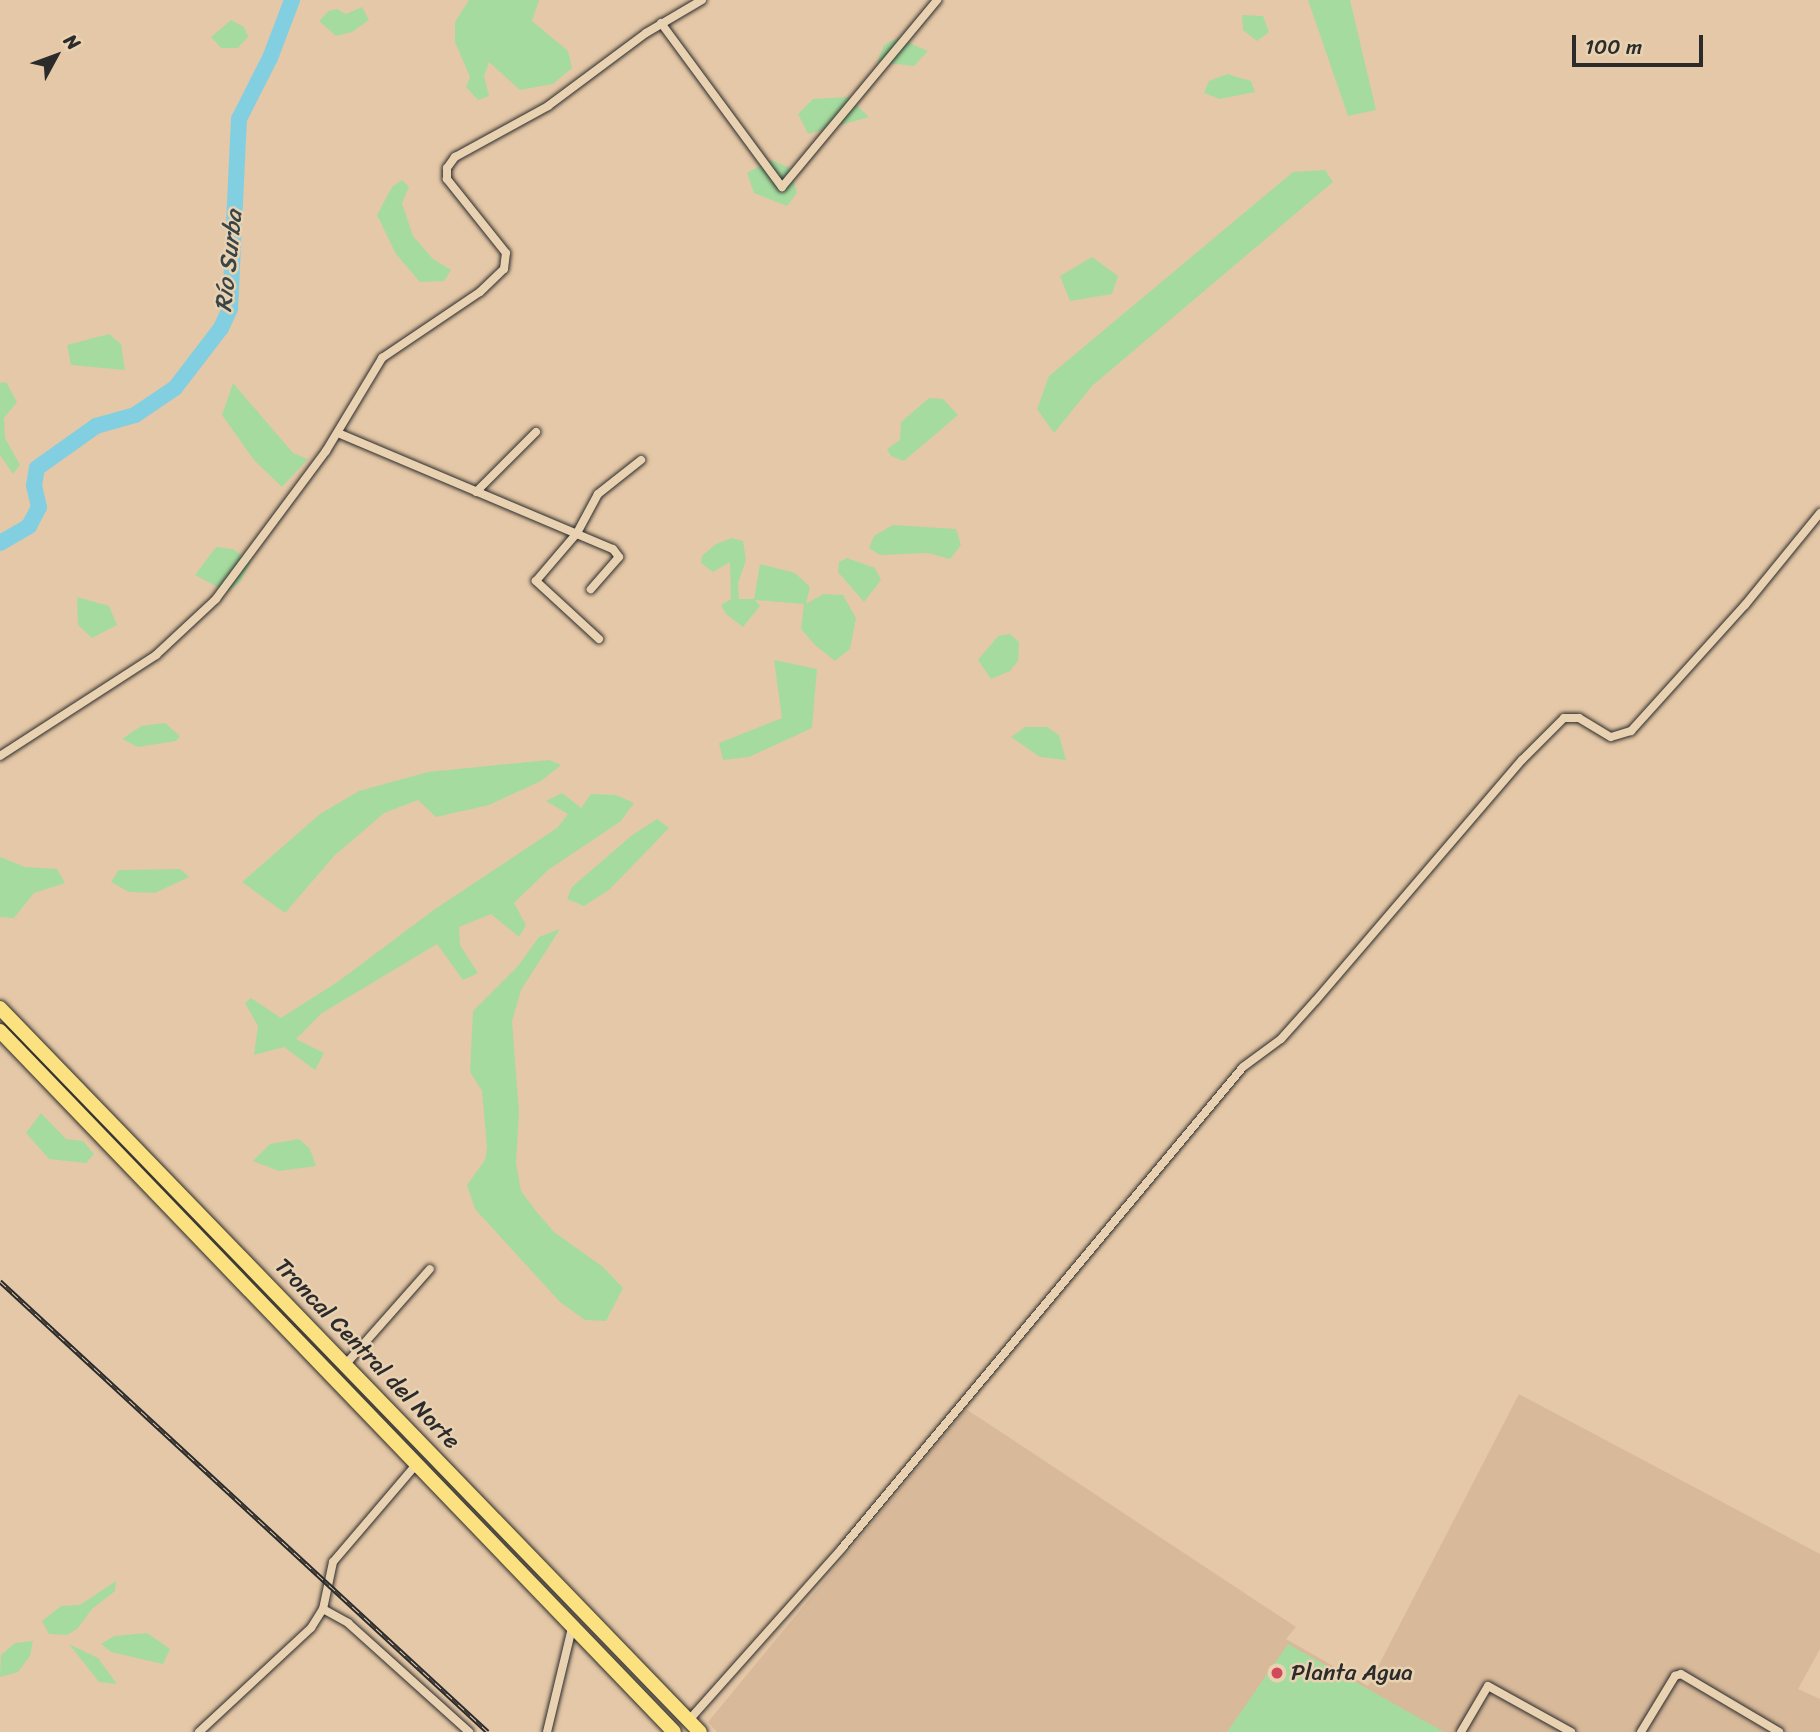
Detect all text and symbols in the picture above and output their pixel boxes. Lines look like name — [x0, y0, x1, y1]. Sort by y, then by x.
north arrow — [21, 21, 91, 91]
scale bar — [1575, 21, 1706, 65]
text: N — [55, 26, 89, 58]
text: 100 m — [1585, 28, 1642, 66]
water label: Río Surba — [209, 209, 249, 313]
street label: Troncal Central del Norte — [268, 1252, 466, 1456]
place label: Planta Agua — [1291, 1659, 1413, 1687]
marker: Planta Agua — [1269, 1665, 1285, 1681]

